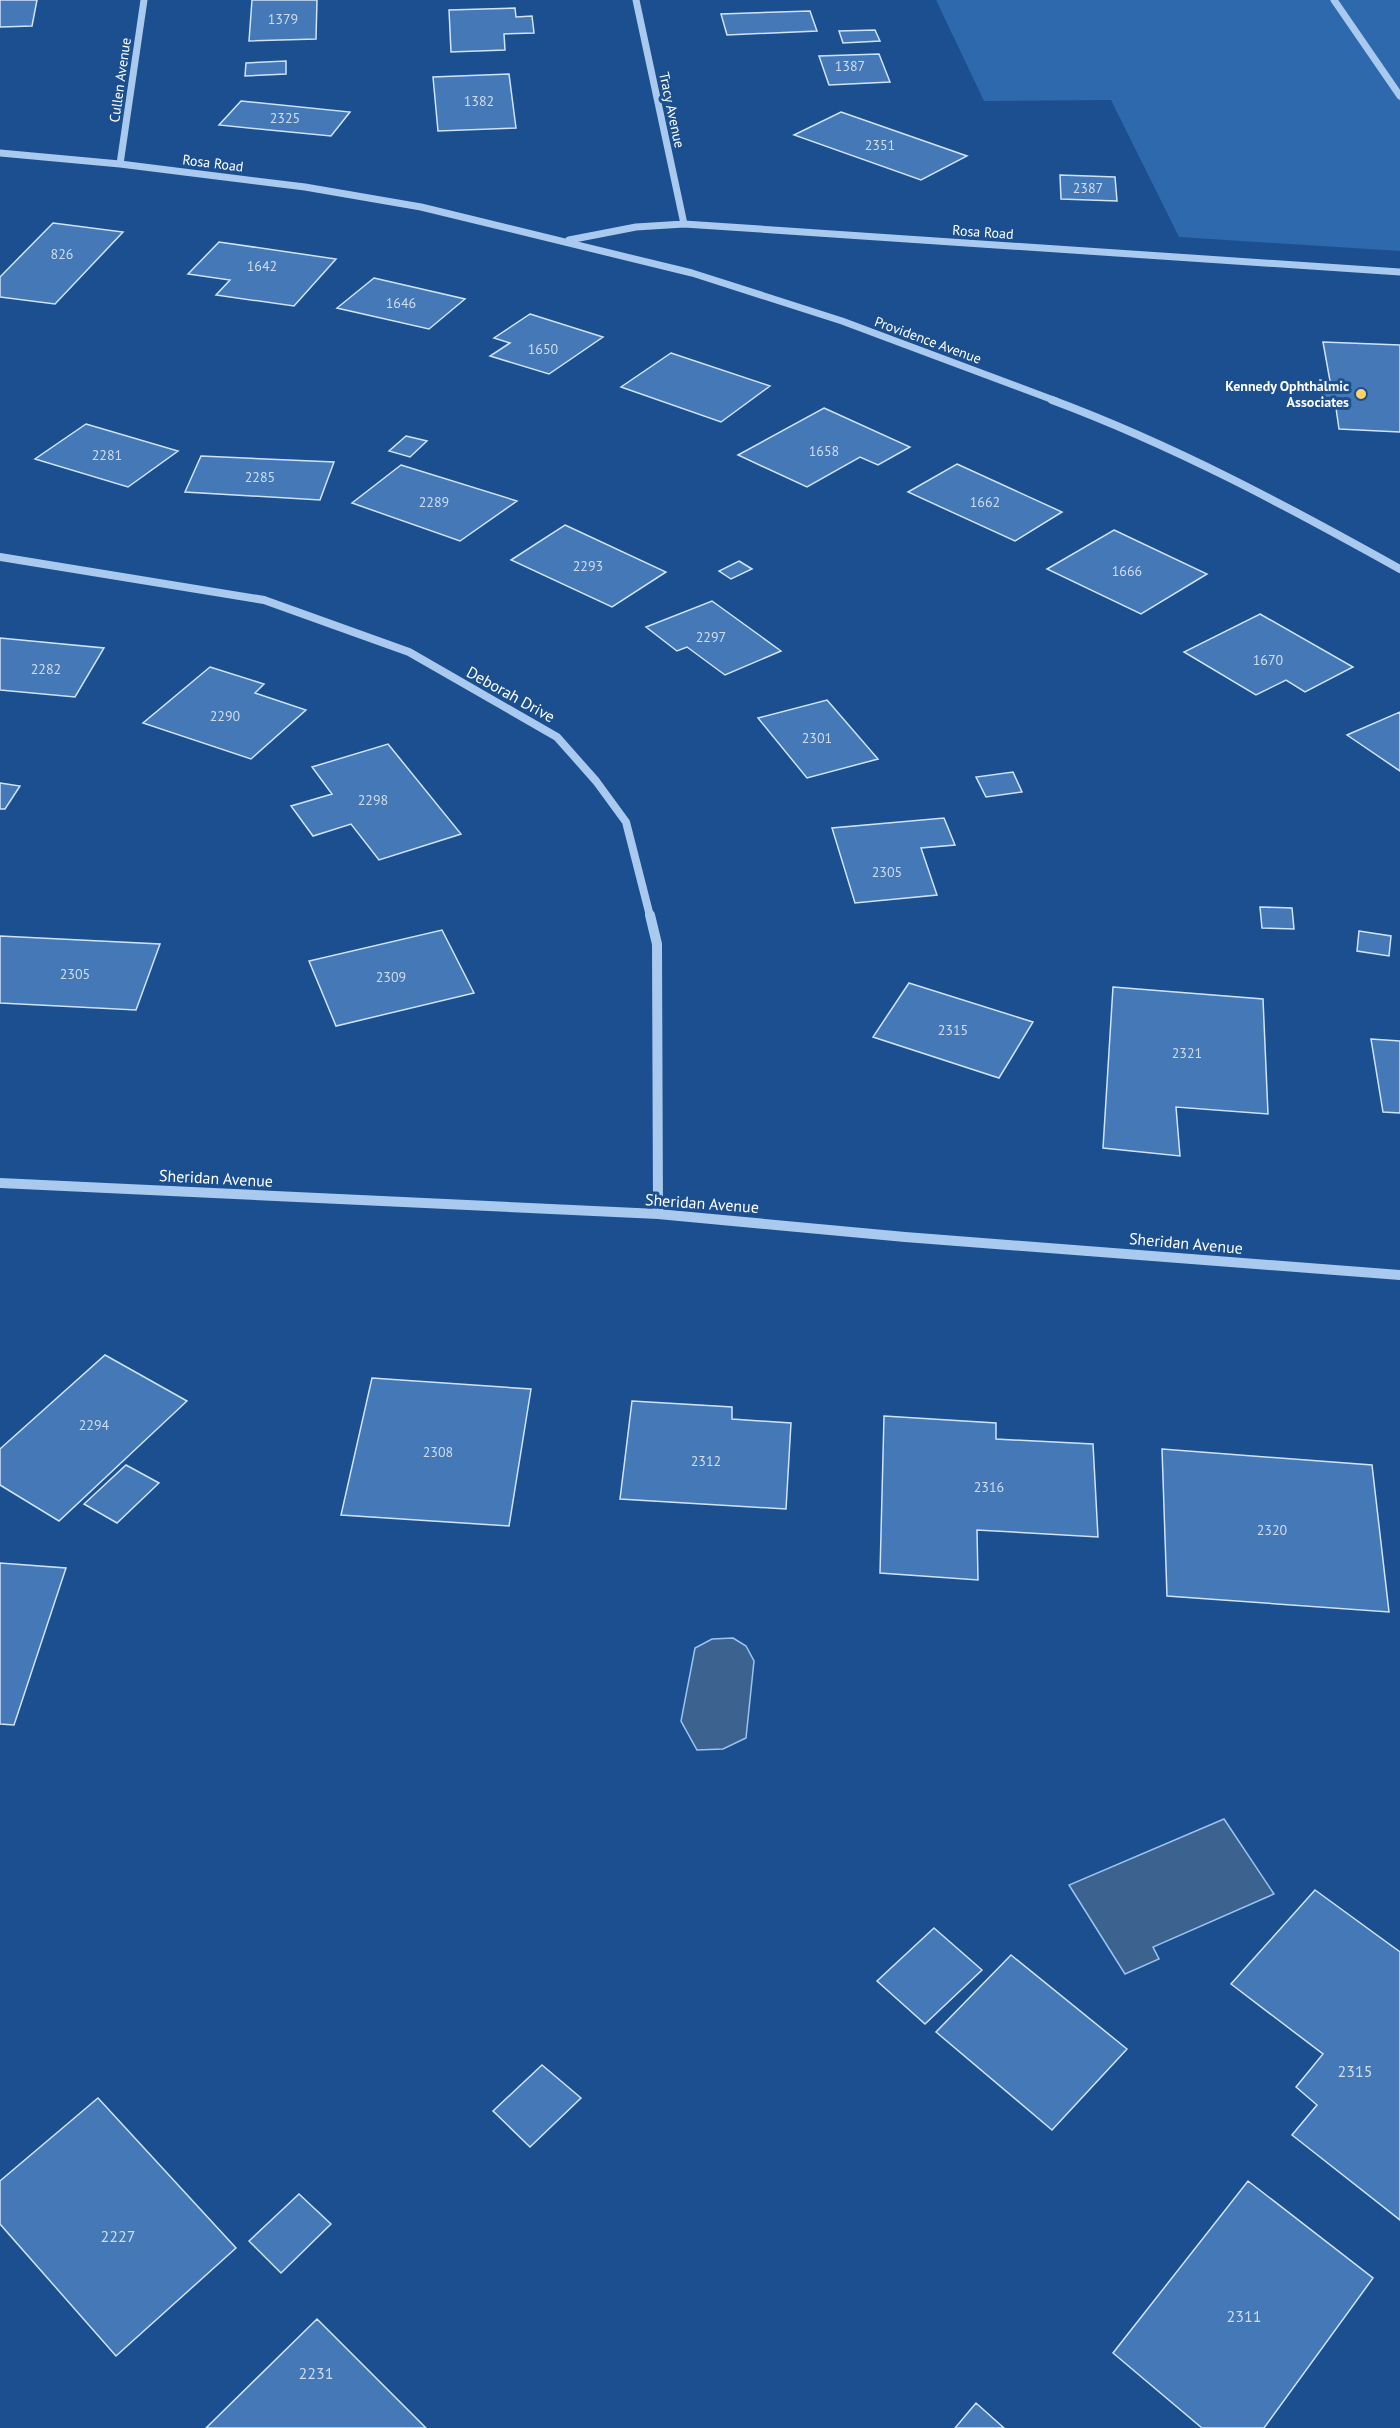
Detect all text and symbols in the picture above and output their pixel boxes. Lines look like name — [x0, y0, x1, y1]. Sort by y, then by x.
house number: 1379 — [268, 10, 298, 28]
street label: Cullen Avenue — [105, 37, 135, 123]
house number: 1387 — [835, 57, 865, 75]
street label: Tracy Avenue — [655, 70, 689, 150]
house number: 1382 — [464, 92, 494, 110]
house number: 2325 — [270, 109, 300, 127]
house number: 2351 — [865, 136, 895, 154]
street label: Rosa Road — [181, 150, 245, 176]
house number: 2387 — [1073, 179, 1103, 197]
street label: Rosa Road — [952, 221, 1014, 243]
house number: 826 — [51, 245, 73, 263]
house number: 1642 — [247, 257, 277, 275]
house number: 1646 — [386, 294, 416, 312]
street label: Providence Avenue — [872, 312, 984, 368]
house number: 1650 — [528, 340, 559, 358]
place label: Kennedy Ophthalmic Associates — [1225, 377, 1349, 411]
marker: Kennedy Ophthalmic Associates — [1354, 387, 1368, 401]
house number: 1658 — [809, 442, 839, 460]
house number: 2281 — [92, 446, 122, 464]
house number: 2285 — [245, 468, 275, 486]
house number: 2289 — [419, 493, 449, 511]
house number: 1662 — [970, 493, 1000, 511]
house number: 2293 — [573, 557, 603, 575]
house number: 1666 — [1112, 562, 1142, 580]
house number: 2297 — [696, 628, 726, 646]
house number: 1670 — [1253, 651, 1284, 669]
house number: 2282 — [31, 660, 61, 678]
street label: Deborah Drive — [463, 661, 559, 727]
house number: 2290 — [210, 707, 241, 725]
house number: 2301 — [802, 729, 832, 747]
house number: 2298 — [358, 791, 388, 809]
house number: 2305 — [872, 863, 902, 881]
house number: 2305 — [60, 965, 90, 983]
house number: 2309 — [376, 968, 406, 986]
house number: 2315 — [938, 1021, 968, 1039]
house number: 2321 — [1172, 1044, 1202, 1062]
street label: Sheridan Avenue — [158, 1165, 274, 1191]
street label: Sheridan Avenue — [644, 1189, 760, 1217]
street label: Sheridan Avenue — [1128, 1228, 1244, 1258]
house number: 2294 — [79, 1416, 110, 1434]
house number: 2308 — [423, 1443, 453, 1461]
house number: 2312 — [691, 1452, 721, 1470]
house number: 2316 — [974, 1478, 1004, 1496]
house number: 2320 — [1257, 1521, 1288, 1539]
house number: 2315 — [1338, 2061, 1372, 2081]
house number: 2227 — [101, 2226, 135, 2246]
house number: 2311 — [1227, 2306, 1261, 2326]
house number: 2231 — [299, 2363, 333, 2383]

